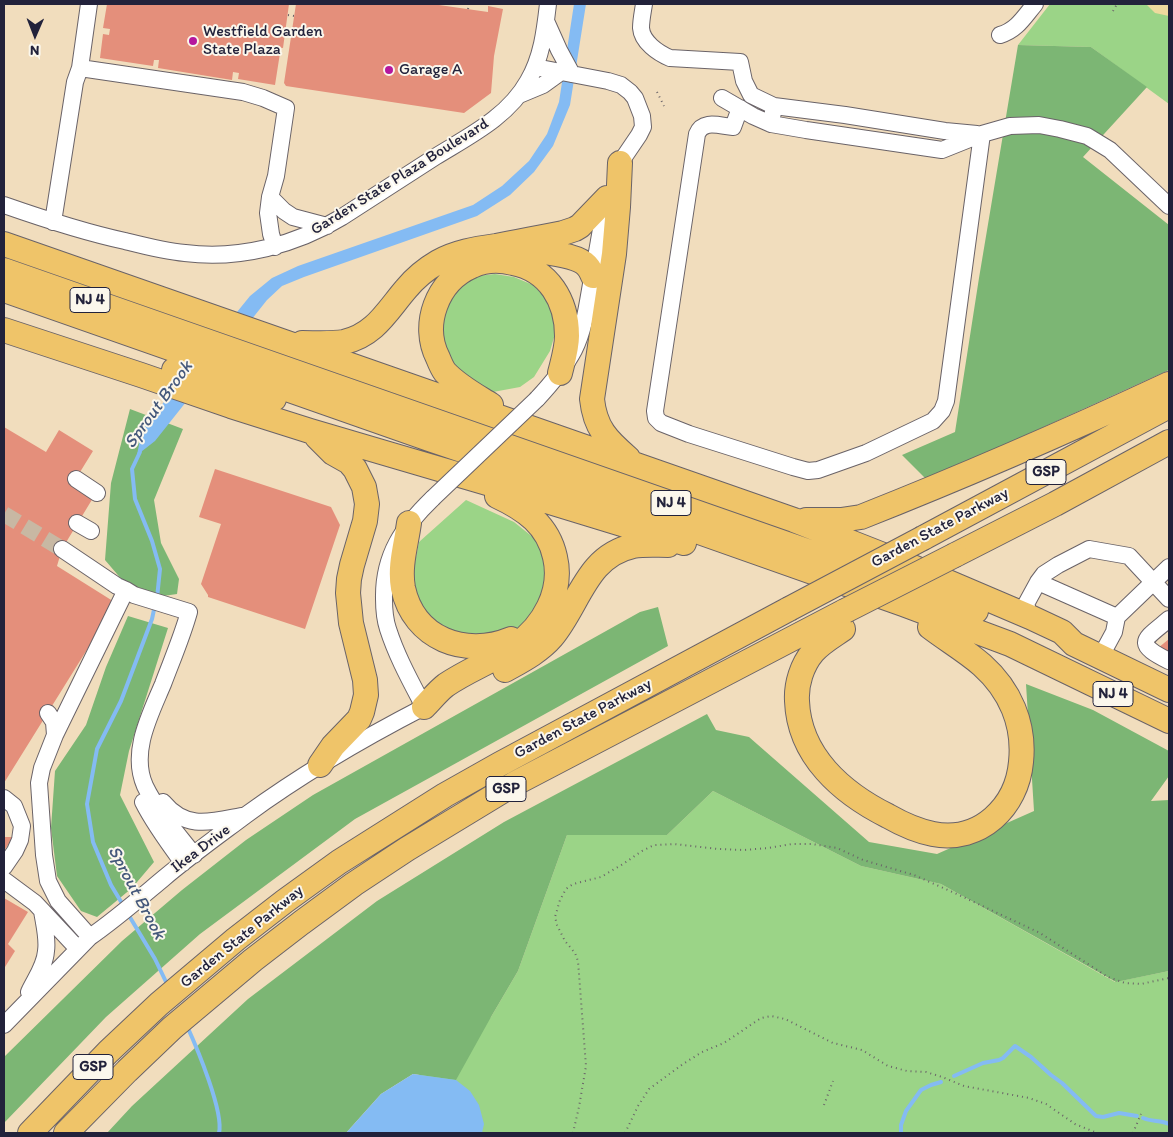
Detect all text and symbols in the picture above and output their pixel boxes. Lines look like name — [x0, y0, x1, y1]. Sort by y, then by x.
north arrow — [10, 10, 60, 60]
place label: Westfield Garden State Plaza — [203, 22, 323, 60]
marker: Westfield Garden State Plaza — [187, 35, 199, 47]
text: N — [30, 42, 40, 59]
place label: Garage A — [399, 60, 462, 80]
marker: Garage A — [383, 64, 395, 76]
street label: Garden State Plaza Boulevard — [307, 114, 493, 240]
road number: NJ 4 — [70, 288, 110, 312]
water label: Sprout Brook — [120, 357, 198, 453]
road number: GSP — [1026, 460, 1066, 484]
street label: Garden State Parkway — [868, 484, 1012, 572]
road number: NJ 4 — [651, 490, 691, 516]
street label: Garden State Parkway — [511, 675, 655, 763]
road number: NJ 4 — [1093, 682, 1133, 706]
road number: GSP — [486, 776, 526, 802]
street label: Ikea Drive — [168, 820, 234, 878]
water label: Sprout Brook — [102, 843, 170, 943]
street label: Garden State Parkway — [177, 881, 307, 993]
road number: GSP — [73, 1054, 113, 1080]

